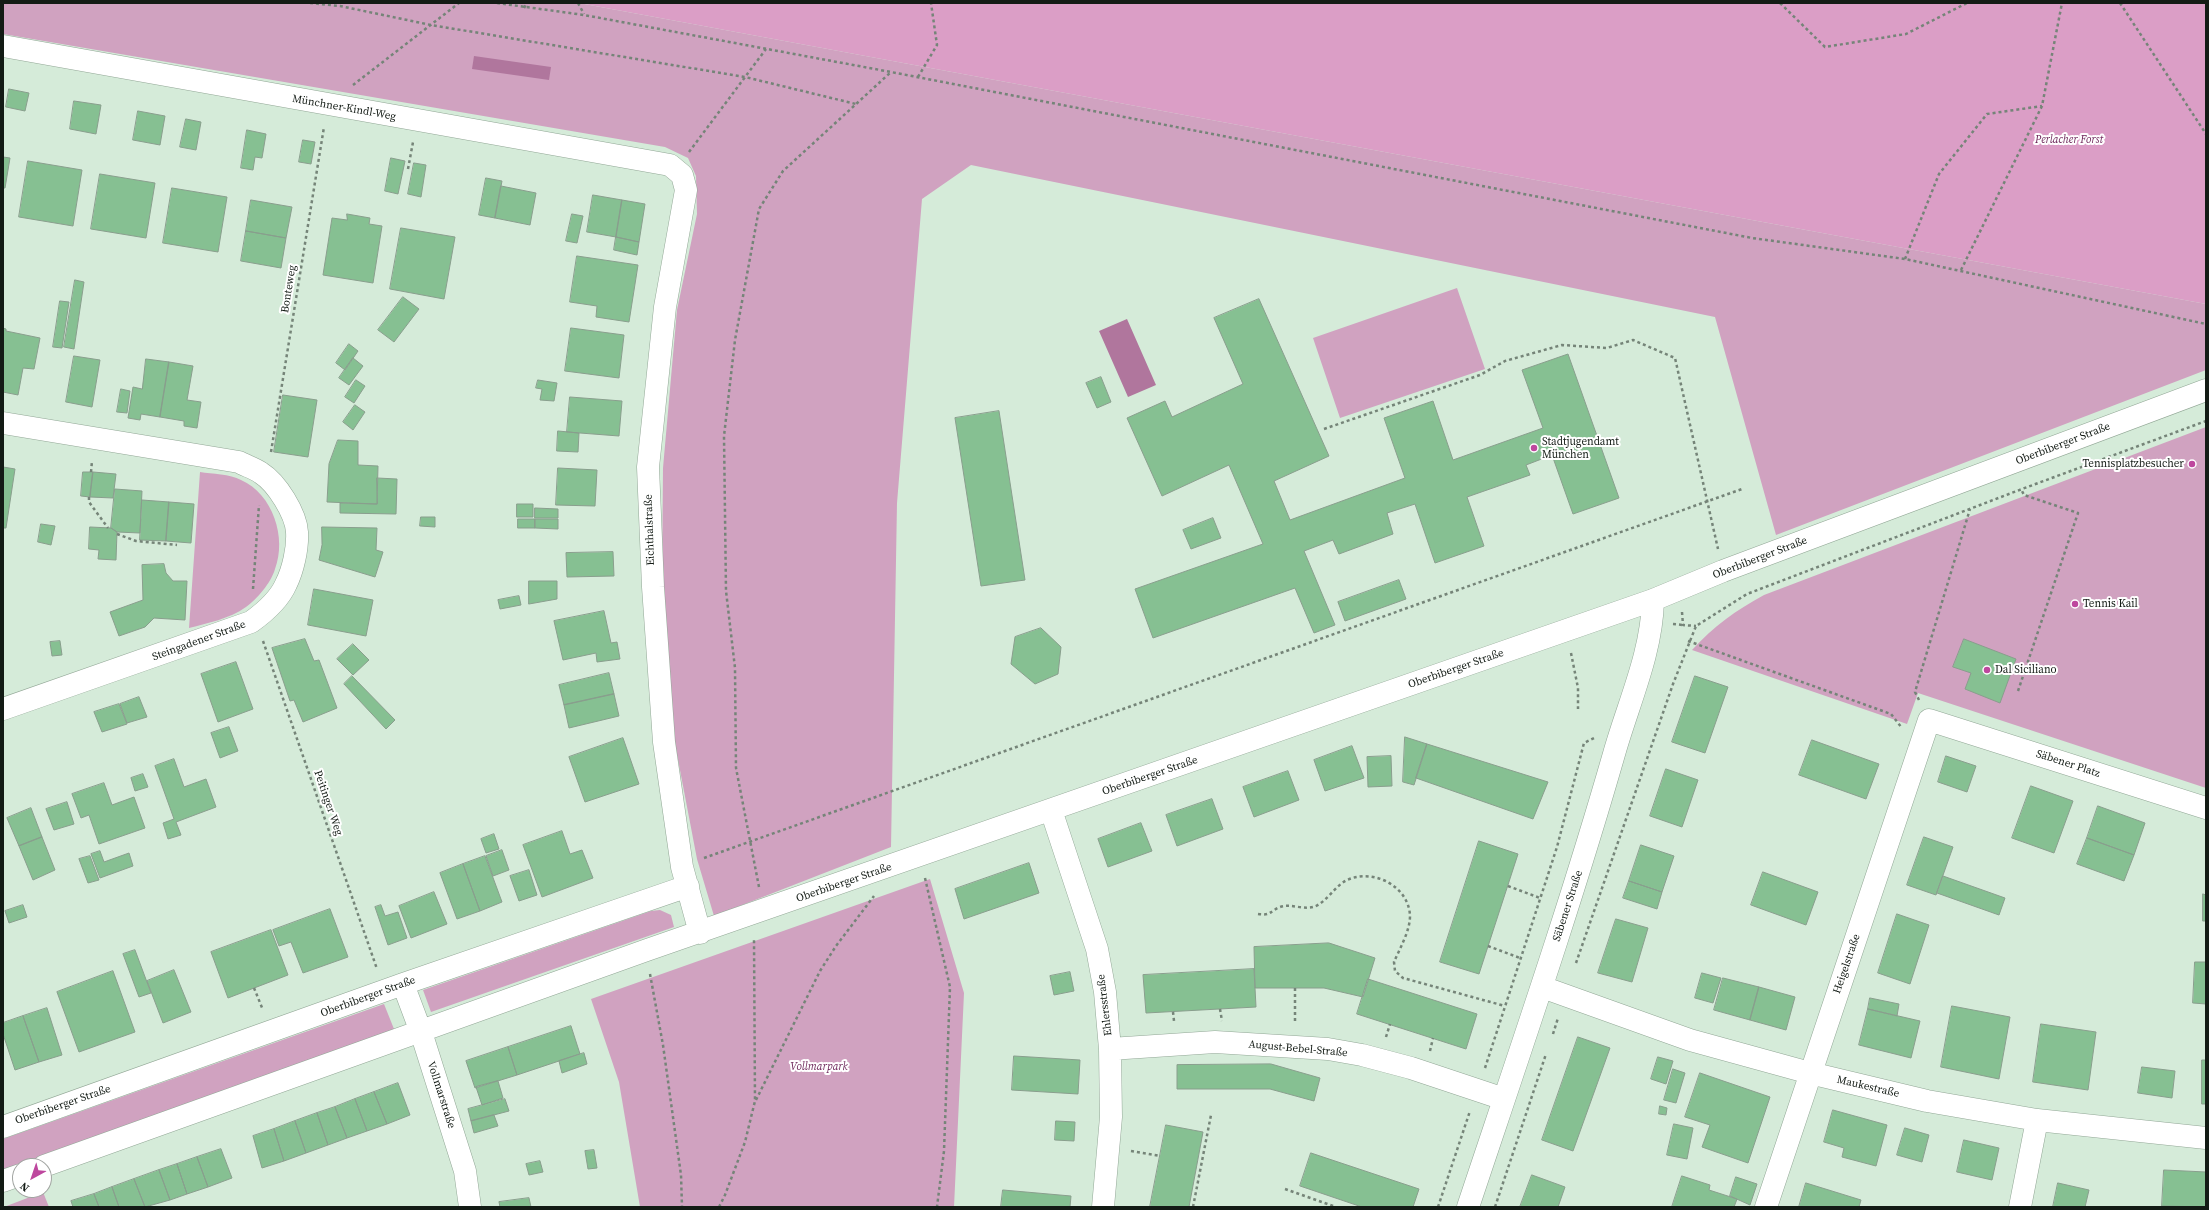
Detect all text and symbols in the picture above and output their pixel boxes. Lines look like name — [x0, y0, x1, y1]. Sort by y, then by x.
street label: Münchner-Kindl-Weg — [291, 92, 397, 124]
park label: Perlacher Forst — [2035, 133, 2103, 147]
street label: Bonteweg — [279, 264, 299, 314]
street label: Oberbiberger Straße — [2014, 420, 2112, 468]
place label: Stadtjugendamt München — [1542, 435, 1619, 461]
marker: Stadtjugendamt München — [1529, 443, 1539, 453]
place label: Tennisplatzbesucher — [2082, 457, 2184, 471]
marker: Tennisplatzbesucher — [2187, 459, 2197, 469]
street label: Eichthalstraße — [642, 494, 658, 566]
street label: Oberbiberger Straße — [1711, 534, 1809, 582]
place label: Tennis Kail — [2083, 597, 2138, 611]
marker: Tennis Kail — [2070, 599, 2080, 609]
street label: Steingadener Straße — [151, 618, 247, 664]
street label: Oberbiberger Straße — [1407, 646, 1505, 692]
place label: Dal Siciliano — [1995, 663, 2057, 677]
marker: Dal Siciliano — [1982, 665, 1992, 675]
street label: Säbener Platz — [2034, 747, 2102, 781]
street label: Oberbiberger Straße — [1101, 753, 1199, 799]
street label: Peitinger Weg — [311, 769, 345, 837]
street label: Oberbiberger Straße — [795, 860, 893, 906]
street label: Säbener Straße — [1550, 869, 1586, 943]
street label: Heigelstraße — [1831, 932, 1863, 996]
street label: Ehlersstraße — [1095, 973, 1115, 1037]
street label: Oberbiberger Straße — [319, 974, 417, 1020]
street label: August-Bebel-Straße — [1248, 1038, 1348, 1060]
street label: Vollmarstraße — [424, 1060, 458, 1130]
park label: Vollmarpark — [790, 1060, 848, 1074]
street label: Maukestraße — [1835, 1073, 1901, 1101]
street label: Oberbiberger Straße — [14, 1082, 112, 1128]
north arrow — [12, 1158, 52, 1198]
text: N — [17, 1178, 33, 1195]

